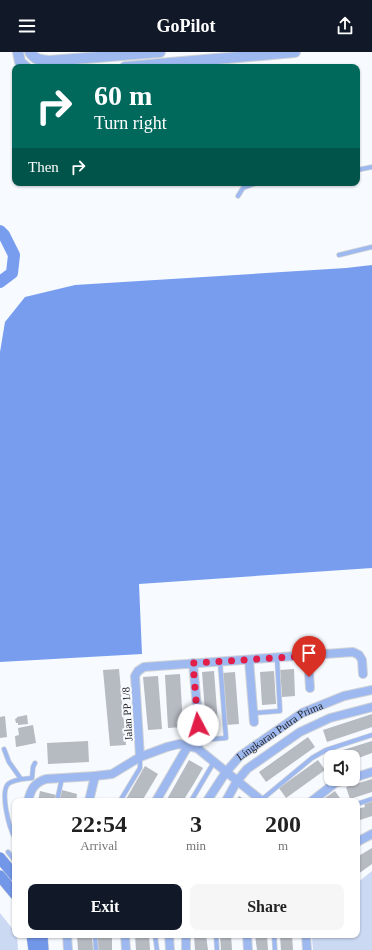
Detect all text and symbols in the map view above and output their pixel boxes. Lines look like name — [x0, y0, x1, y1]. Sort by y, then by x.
icon: menu — [16, 15, 38, 37]
icon: share — [334, 15, 356, 37]
text: GoPilot — [157, 16, 216, 36]
icon: right — [28, 80, 80, 132]
text: 60 m — [94, 80, 152, 111]
text: Turn right — [94, 113, 167, 133]
icon: right — [67, 156, 89, 178]
text: Then — [28, 159, 59, 175]
pin — [292, 636, 326, 677]
icon: arrive — [298, 642, 320, 664]
street label: Jalan PP 1/8 — [120, 686, 134, 741]
street label: Lingkaran Putra Prima — [234, 699, 325, 763]
position arrow — [177, 704, 219, 746]
map controls — [324, 750, 360, 786]
button: sound — [324, 750, 360, 786]
text: 22:54 — [71, 811, 127, 837]
text: 3 — [190, 811, 202, 837]
text: 200 — [265, 811, 301, 837]
text: Arrival — [80, 838, 118, 853]
text: min — [186, 838, 206, 853]
text: m — [278, 838, 288, 853]
button: Exit — [28, 884, 182, 930]
button: Share — [190, 884, 344, 930]

